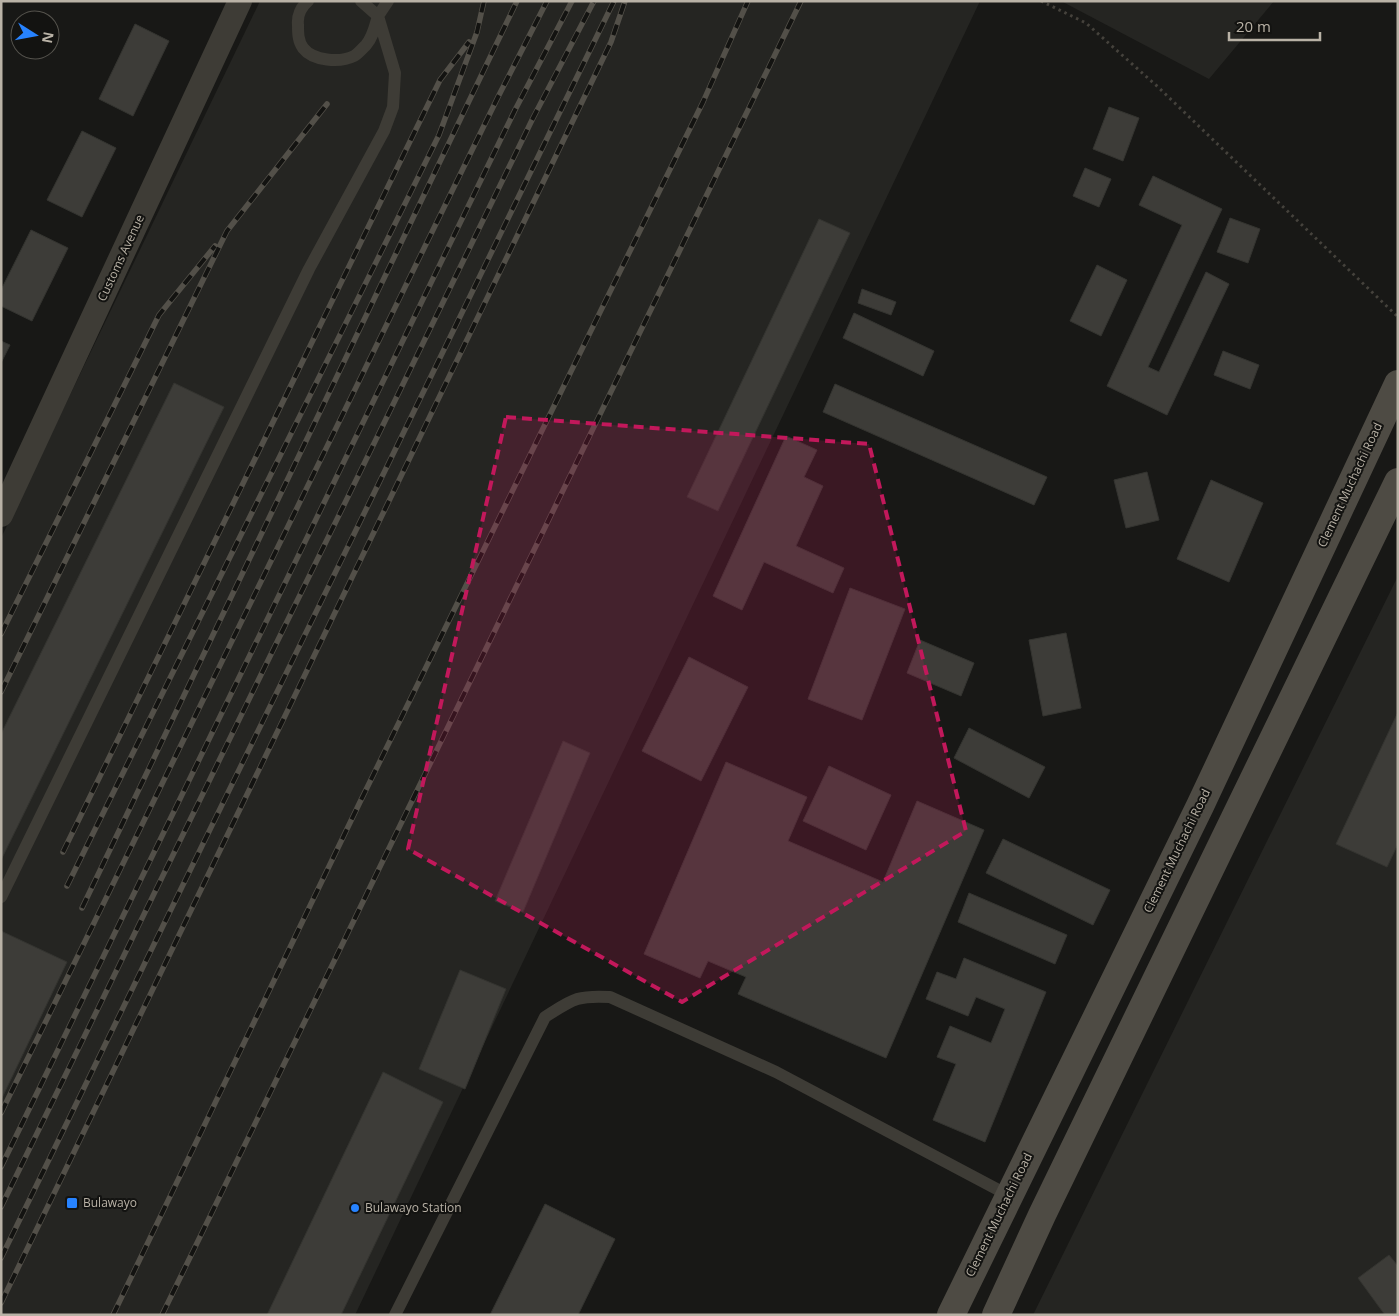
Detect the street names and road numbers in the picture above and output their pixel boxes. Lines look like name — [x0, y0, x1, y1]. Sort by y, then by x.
street label: Customs Avenue — [93, 211, 148, 304]
street label: Clement Muchachi Road — [1313, 420, 1386, 550]
street label: Clement Muchachi Road — [1139, 786, 1214, 916]
street label: Clement Muchachi Road — [961, 1150, 1036, 1280]

